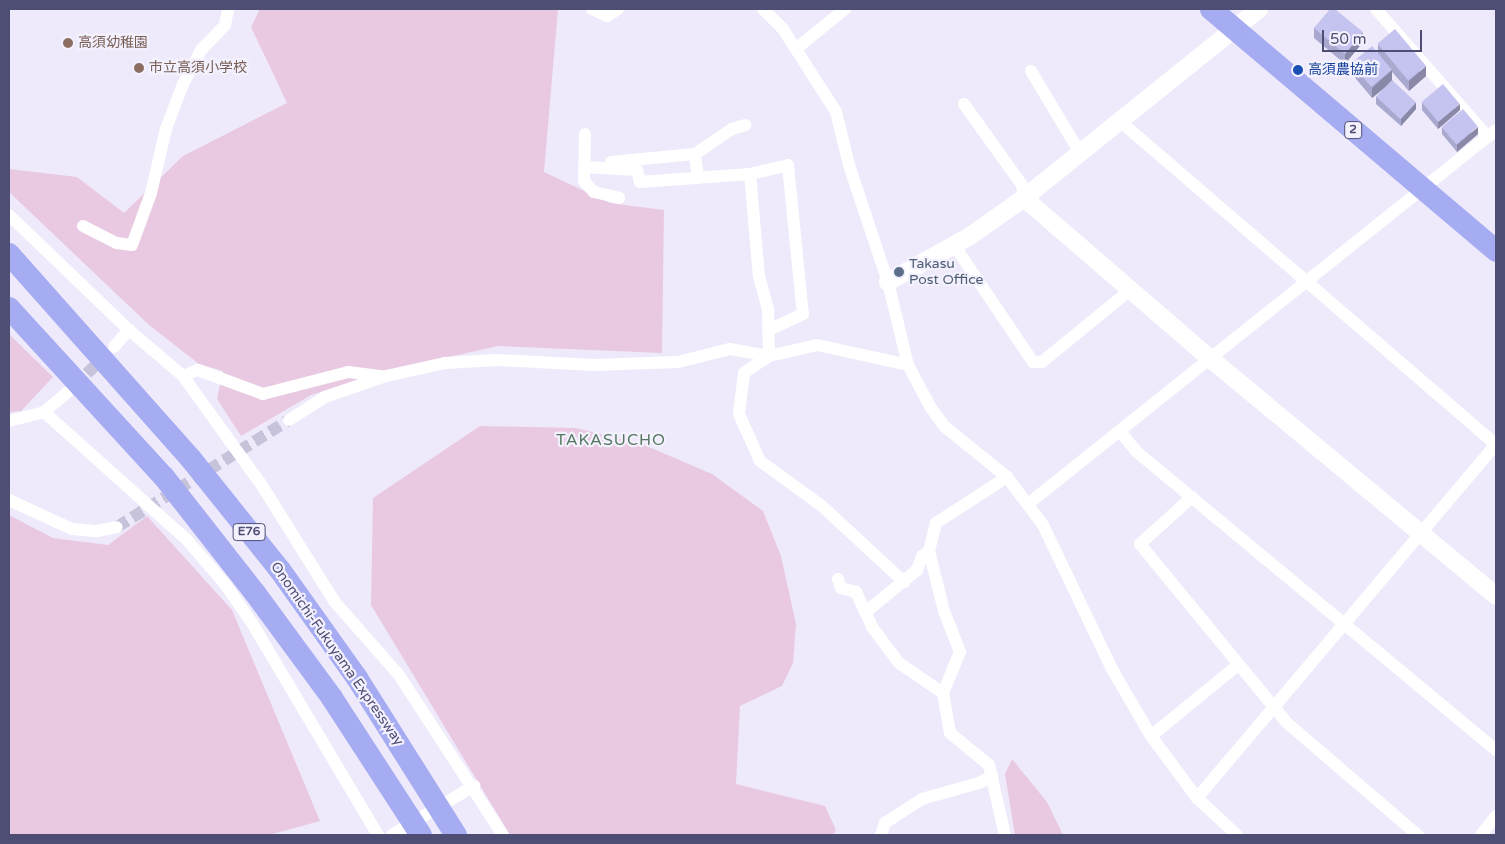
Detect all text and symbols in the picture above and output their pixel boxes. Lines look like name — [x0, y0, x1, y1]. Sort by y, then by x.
scale bar — [1325, 20, 1425, 52]
text: 50 m — [1330, 30, 1367, 48]
place label: 高須幼稚園 — [78, 35, 148, 51]
marker: 高須幼稚園 — [62, 37, 74, 49]
place label: 市立高須小学校 — [149, 60, 247, 76]
marker: 市立高須小学校 — [133, 62, 145, 74]
place label: 高須農協前 — [1308, 62, 1378, 78]
marker: 高須農協前 — [1292, 64, 1304, 76]
road number: 2 — [1343, 120, 1363, 140]
place label: Takasu Post Office — [909, 256, 984, 288]
marker: Takasu Post Office — [893, 266, 905, 278]
district label: TAKASUCHO — [555, 430, 667, 450]
road number: E76 — [232, 522, 266, 542]
street label: Onomichi-Fukuyama Expressway — [267, 559, 407, 749]

